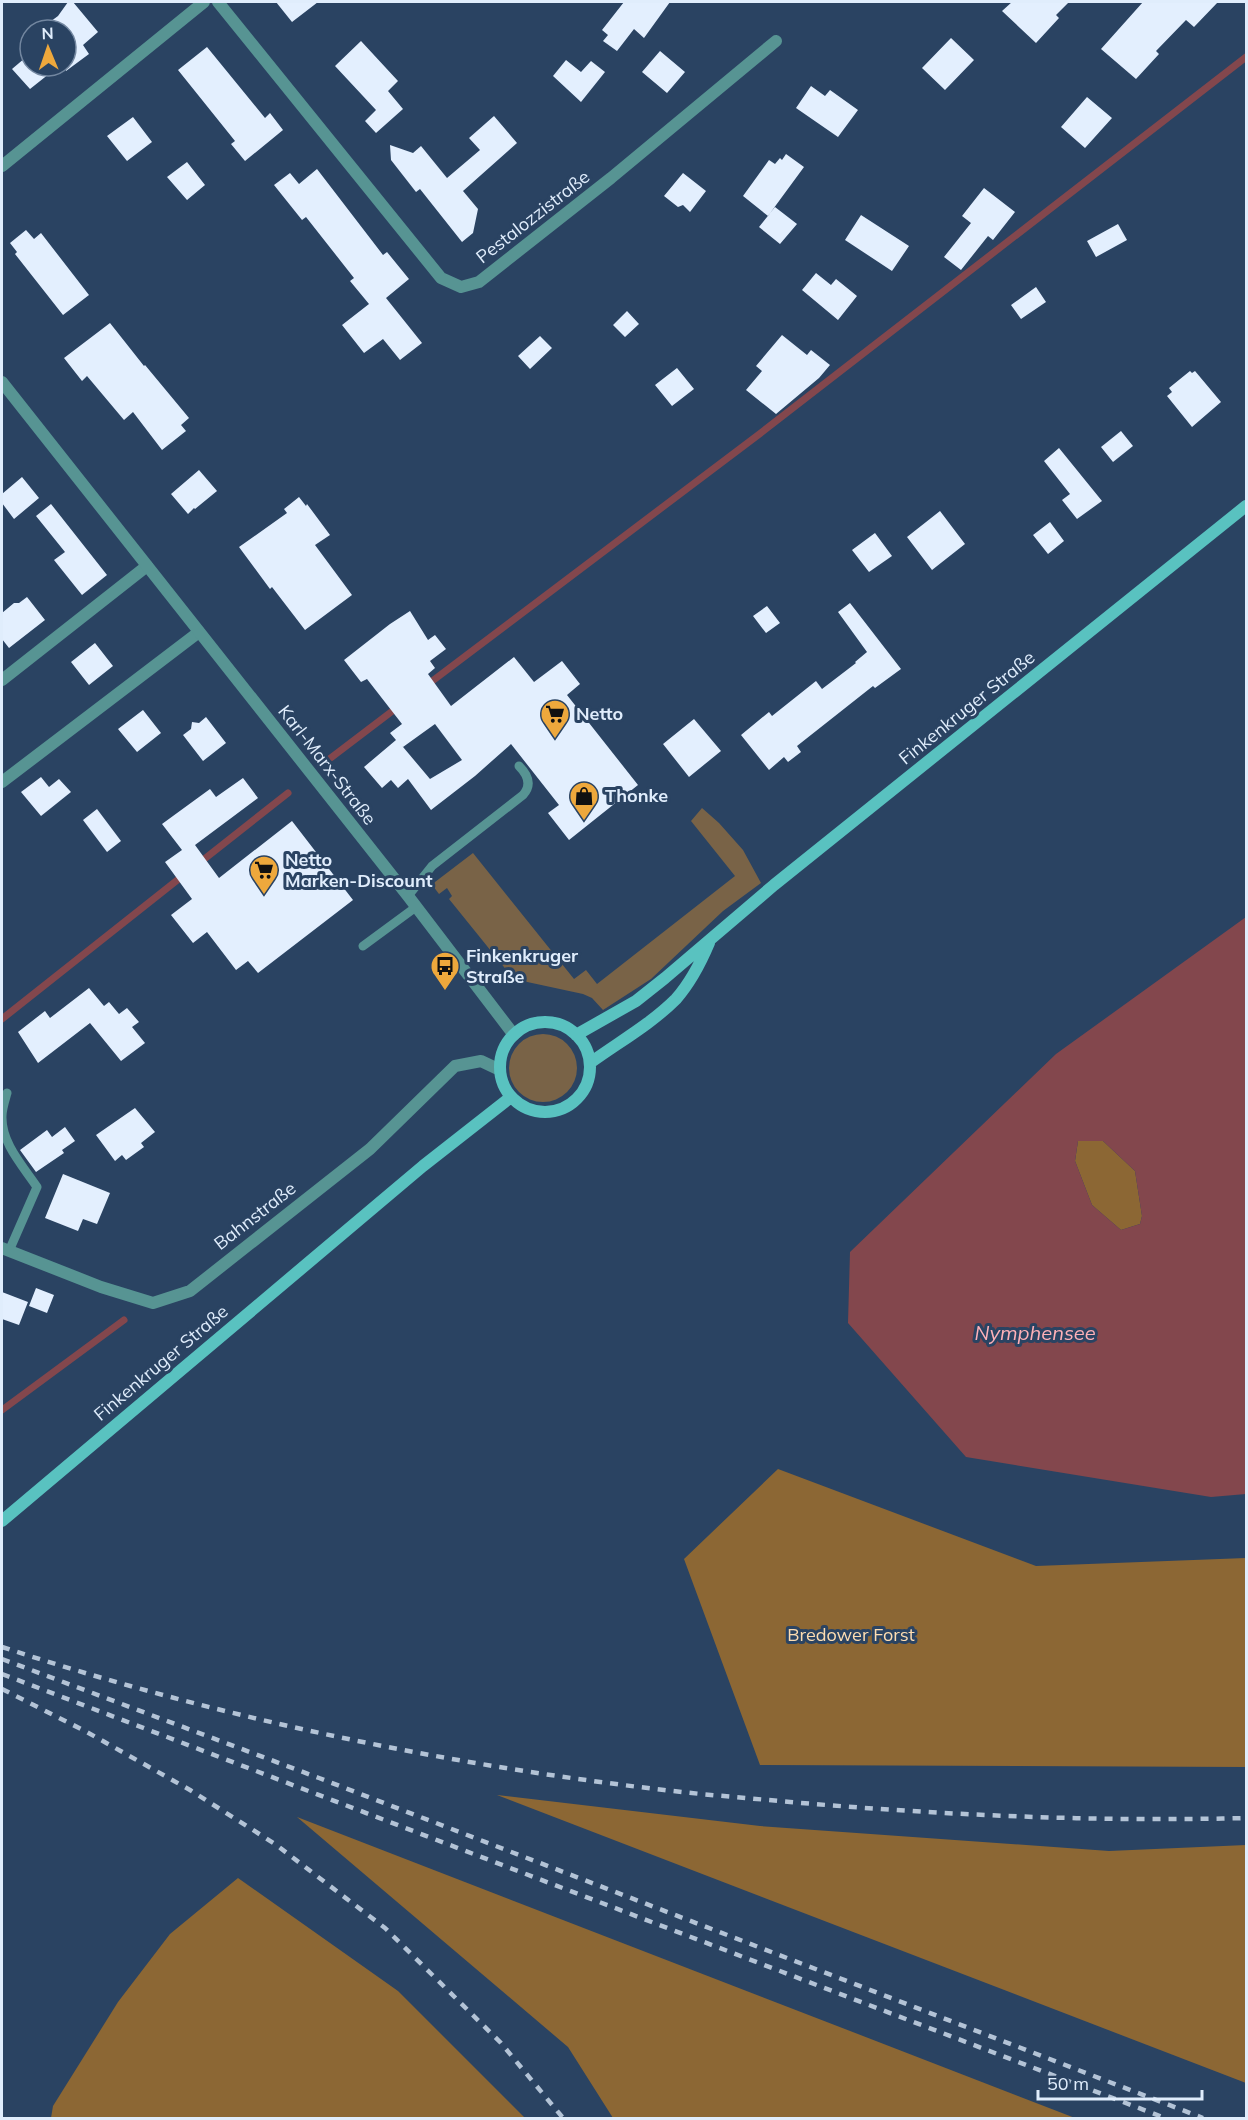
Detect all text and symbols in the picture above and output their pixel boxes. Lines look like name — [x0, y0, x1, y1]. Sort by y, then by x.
north arrow — [18, 18, 78, 78]
text: N — [41, 23, 54, 43]
street label: Pestalozzistraße — [471, 165, 594, 268]
street label: Finkenkruger Straße — [894, 646, 1039, 770]
supermarket icon: Netto — [539, 698, 571, 740]
street label: Karl-Marx-Straße — [273, 700, 381, 829]
place label: Netto — [576, 702, 623, 725]
shop icon: Thonke — [568, 780, 600, 822]
place label: Thonke — [605, 784, 668, 807]
place label: Netto Marken-Discount — [285, 848, 433, 892]
supermarket icon: Netto Marken-Discount — [248, 854, 280, 896]
place label: Finkenkruger Straße — [466, 944, 579, 988]
bus stop icon: Finkenkruger Straße — [429, 950, 461, 992]
street label: Bahnstraße — [209, 1176, 300, 1255]
street label: Finkenkruger Straße — [89, 1300, 233, 1426]
water label: Nymphensee — [974, 1320, 1096, 1345]
park label: Bredower Forst — [787, 1623, 915, 1646]
scale bar — [1038, 2063, 1202, 2101]
text: 50 m — [1047, 2072, 1089, 2095]

